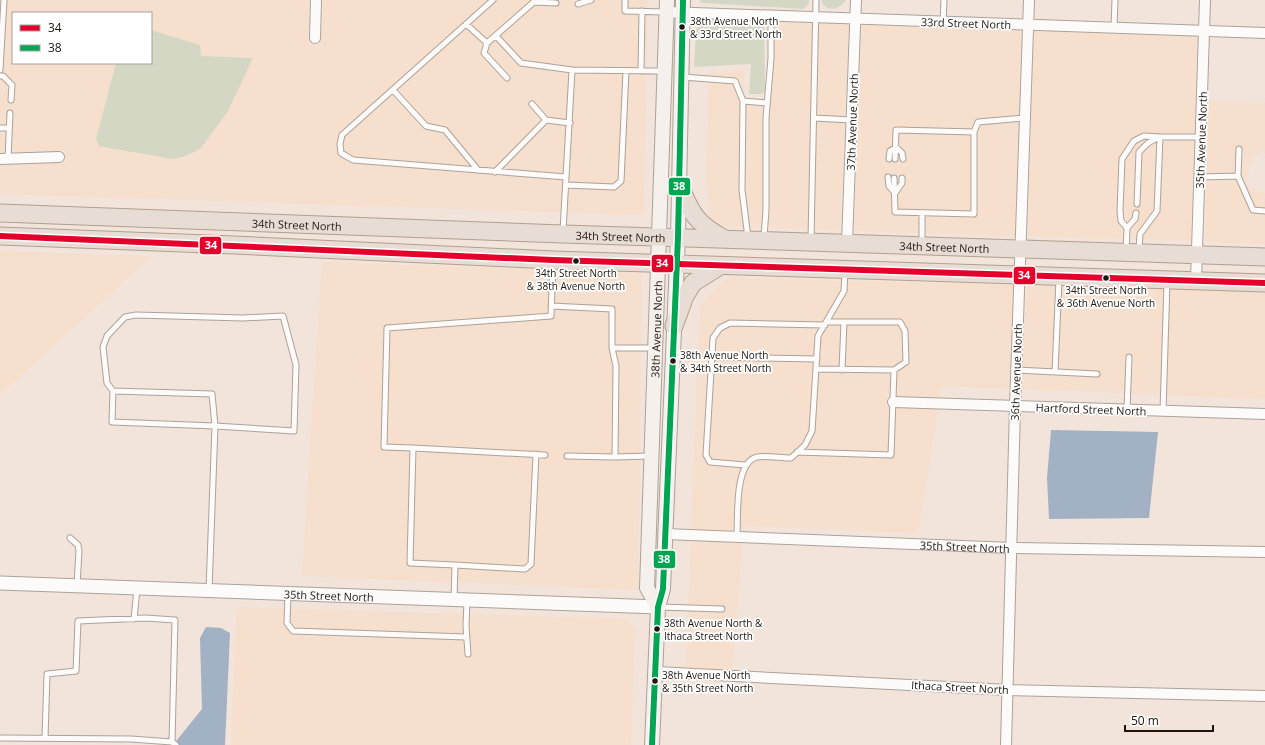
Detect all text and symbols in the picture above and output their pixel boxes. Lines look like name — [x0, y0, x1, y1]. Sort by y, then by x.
legend — [12, 12, 152, 64]
place label: 38th Avenue North & 33rd Street North — [690, 14, 782, 41]
street label: 33rd Street North — [921, 14, 1011, 32]
text: 34 — [48, 19, 62, 36]
marker: 38th Avenue North & 33rd Street North — [677, 22, 687, 32]
text: 38 — [48, 39, 62, 56]
street label: 37th Avenue North — [843, 73, 861, 171]
street label: 35th Avenue North — [1192, 91, 1210, 189]
line badge: 38 — [668, 177, 691, 196]
text: 38 — [673, 178, 685, 193]
street label: 34th Street North — [252, 215, 342, 233]
street label: 34th Street North — [575, 227, 666, 245]
line badge: 34 — [199, 236, 222, 255]
text: 34 — [205, 237, 218, 252]
street label: 34th Street North — [899, 238, 990, 255]
line badge: 34 — [651, 254, 674, 273]
text: 34 — [656, 255, 669, 270]
marker: 34th Street North & 38th Avenue North — [571, 256, 581, 266]
place label: 34th Street North & 38th Avenue North — [527, 266, 625, 293]
line badge: 34 — [1013, 266, 1036, 285]
text: 34 — [1018, 267, 1031, 282]
marker: 34th Street North & 36th Avenue North — [1101, 273, 1111, 283]
street label: 38th Avenue North — [647, 280, 665, 378]
place label: 34th Street North & 36th Avenue North — [1057, 283, 1155, 310]
street label: 36th Avenue North — [1007, 323, 1025, 421]
place label: 38th Avenue North & 34th Street North — [680, 348, 771, 375]
marker: 38th Avenue North & 34th Street North — [668, 356, 678, 366]
street label: Hartford Street North — [1035, 400, 1147, 418]
street label: 35th Street North — [920, 537, 1010, 555]
line badge: 38 — [653, 550, 676, 569]
text: 38 — [658, 551, 670, 566]
street label: 35th Street North — [284, 586, 374, 604]
place label: 38th Avenue North & Ithaca Street North — [664, 616, 763, 643]
marker: 38th Avenue North & Ithaca Street North — [652, 624, 662, 634]
place label: 38th Avenue North & 35th Street North — [662, 668, 753, 695]
marker: 38th Avenue North & 35th Street North — [650, 676, 660, 686]
street label: Ithaca Street North — [911, 677, 1009, 697]
scale bar — [1125, 707, 1213, 733]
text: 50 m — [1131, 712, 1159, 729]

